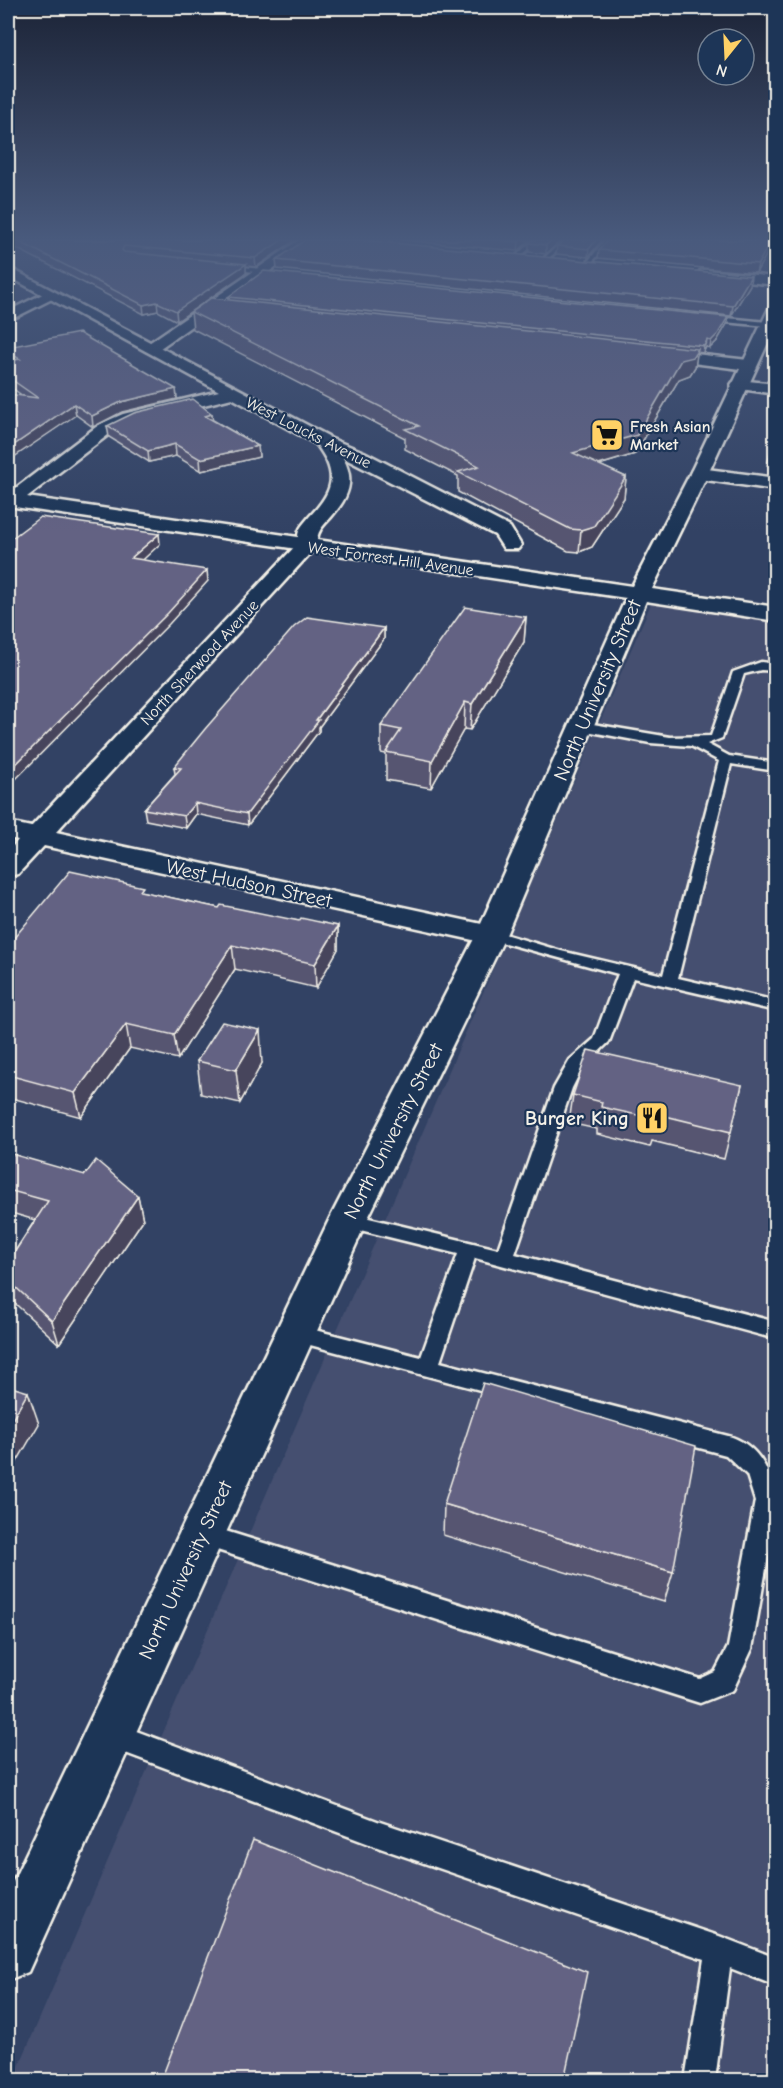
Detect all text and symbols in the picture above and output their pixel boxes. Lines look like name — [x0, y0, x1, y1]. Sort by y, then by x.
north arrow — [696, 27, 756, 87]
text: N — [714, 60, 729, 80]
street label: West Loucks Avenue — [243, 394, 374, 472]
supermarket icon: Fresh Asian Market — [589, 417, 625, 453]
place label: Fresh Asian Market — [630, 418, 710, 454]
street label: West Forrest Hill Avenue — [307, 538, 475, 580]
street label: North University Street — [549, 595, 647, 784]
street label: North Sherwood Avenue — [137, 596, 262, 729]
street label: West Hudson Street — [164, 855, 335, 913]
street label: North University Street — [339, 1038, 448, 1223]
restaurant icon: Burger King — [634, 1100, 670, 1136]
place label: Burger King — [525, 1107, 629, 1130]
street label: North University Street — [134, 1476, 237, 1663]

